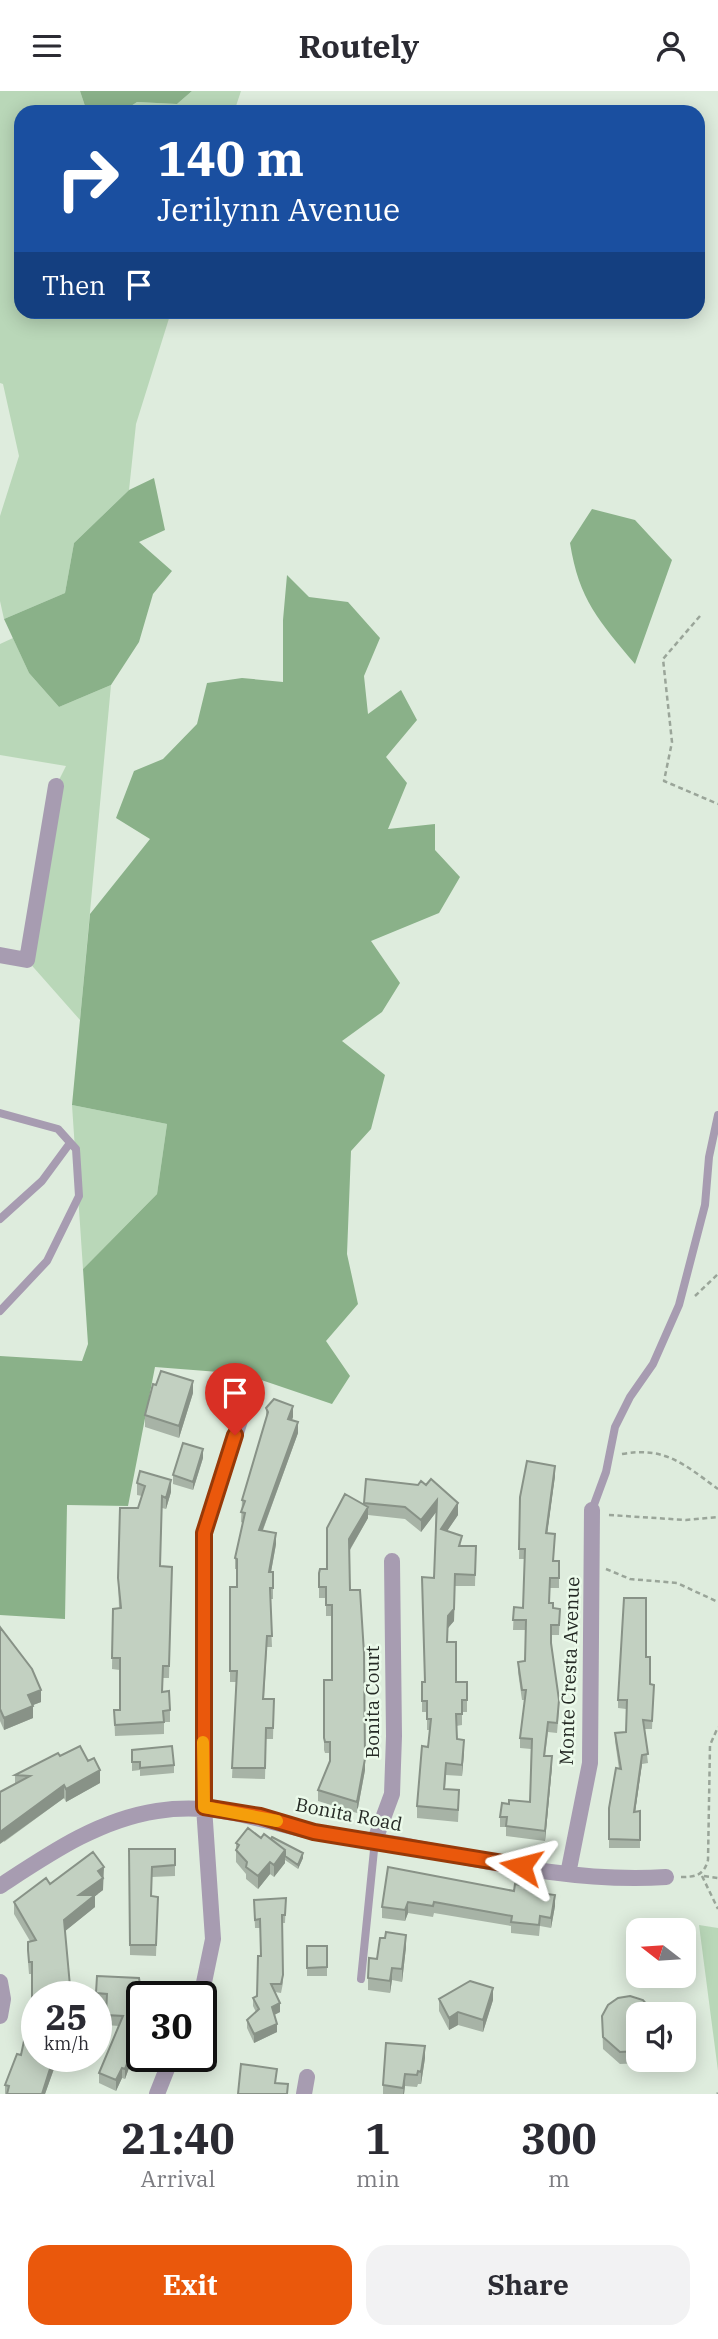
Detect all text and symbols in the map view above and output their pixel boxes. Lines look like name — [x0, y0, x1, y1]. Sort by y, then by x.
text: Routely — [299, 25, 419, 67]
icon: menu — [28, 27, 66, 65]
icon: person — [652, 27, 690, 65]
text: 140 m — [157, 126, 304, 189]
icon: right — [42, 133, 133, 224]
text: Jerilynn Avenue — [157, 188, 400, 230]
icon: arrive — [120, 266, 158, 304]
text: Then — [42, 268, 106, 302]
pin — [205, 1363, 265, 1435]
icon: arrive — [216, 1374, 254, 1412]
street label: Monte Cresta Avenue — [554, 1576, 584, 1766]
street label: Bonita Court — [360, 1645, 384, 1759]
street label: Bonita Road — [294, 1792, 404, 1836]
position arrow — [484, 1829, 558, 1903]
north arrow — [626, 1918, 696, 1988]
map controls — [626, 1918, 696, 2072]
speed limit sign: 30 — [126, 1981, 217, 2072]
text: 25 — [45, 1994, 88, 2040]
button: sound — [626, 2002, 696, 2072]
text: km/h — [44, 2032, 89, 2055]
text: 21:40 — [121, 2111, 235, 2166]
text: 1 — [365, 2111, 391, 2166]
text: 300 — [521, 2111, 597, 2166]
text: Arrival — [141, 2163, 215, 2193]
text: min — [356, 2163, 400, 2193]
text: m — [548, 2163, 570, 2193]
button: Exit — [28, 2245, 352, 2325]
button: Share — [366, 2245, 690, 2325]

